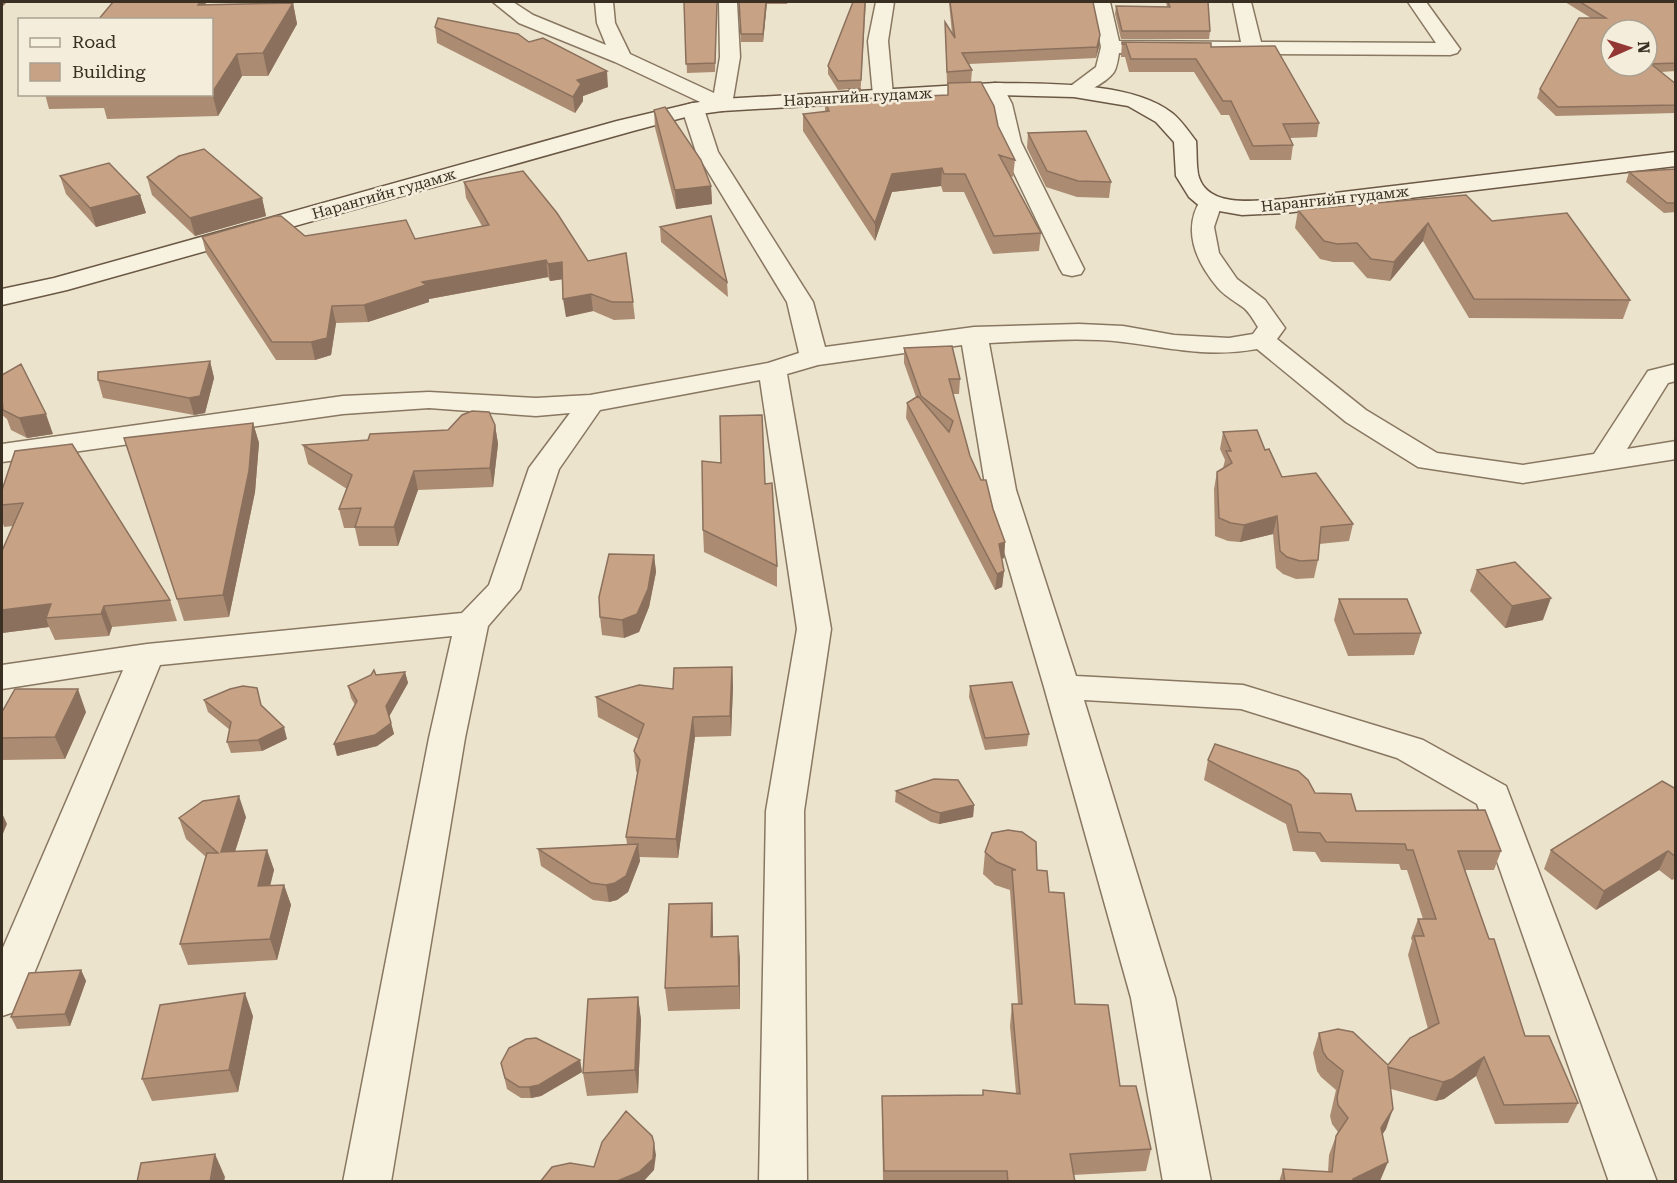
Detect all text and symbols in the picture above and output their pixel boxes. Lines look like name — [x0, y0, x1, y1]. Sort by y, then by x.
legend — [18, 18, 213, 96]
north arrow — [1599, 18, 1659, 78]
text: Road — [72, 31, 117, 52]
text: N — [1634, 41, 1653, 54]
text: Building — [72, 61, 146, 82]
street label: Нарангийн гудамж — [783, 84, 933, 110]
street label: Нарангийн гудамж — [310, 165, 458, 223]
street label: Нарангийн гудамж — [1260, 182, 1410, 216]

